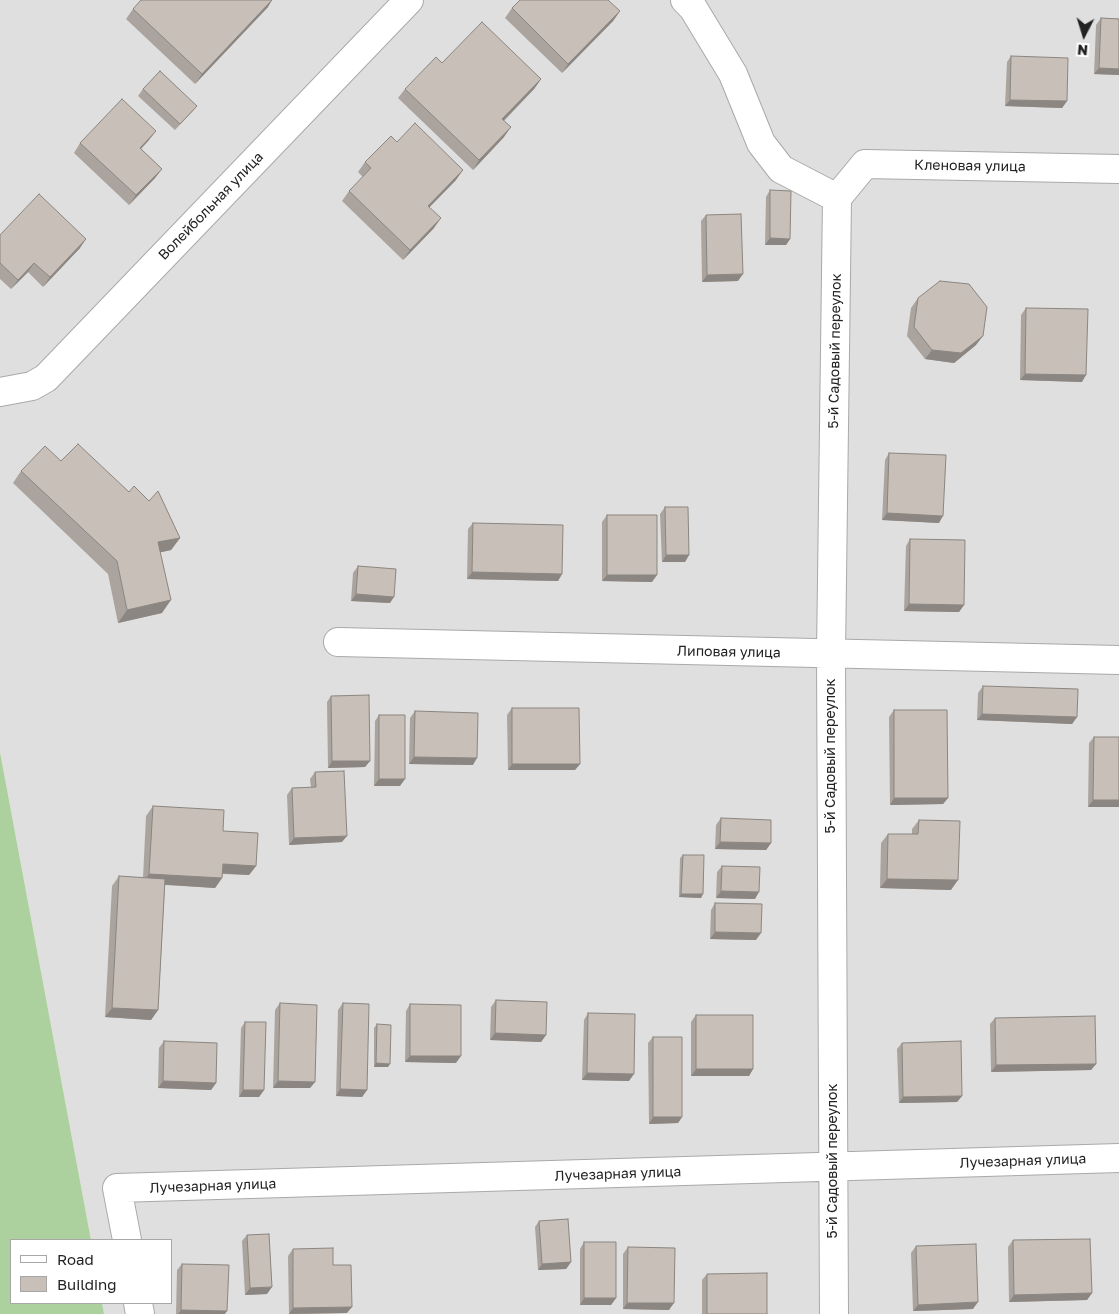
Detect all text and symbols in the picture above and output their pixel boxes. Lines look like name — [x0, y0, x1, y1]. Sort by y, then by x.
north arrow — [1059, 10, 1109, 60]
text: N — [1077, 42, 1089, 59]
street label: Волейбольная улица — [155, 149, 267, 263]
street label: Кленовая улица — [914, 157, 1026, 175]
street label: 5-й Садовый переулок — [825, 273, 845, 429]
street label: Липовая улица — [677, 643, 781, 661]
street label: 5-й Садовый переулок — [823, 678, 839, 834]
street label: 5-й Садовый переулок — [825, 1083, 841, 1239]
street label: Лучезарная улица — [959, 1150, 1087, 1172]
street label: Лучезарная улица — [554, 1163, 682, 1185]
street label: Лучезарная улица — [149, 1175, 277, 1197]
legend — [10, 1239, 172, 1304]
text: Road — [57, 1250, 94, 1268]
text: Building — [57, 1275, 117, 1293]

